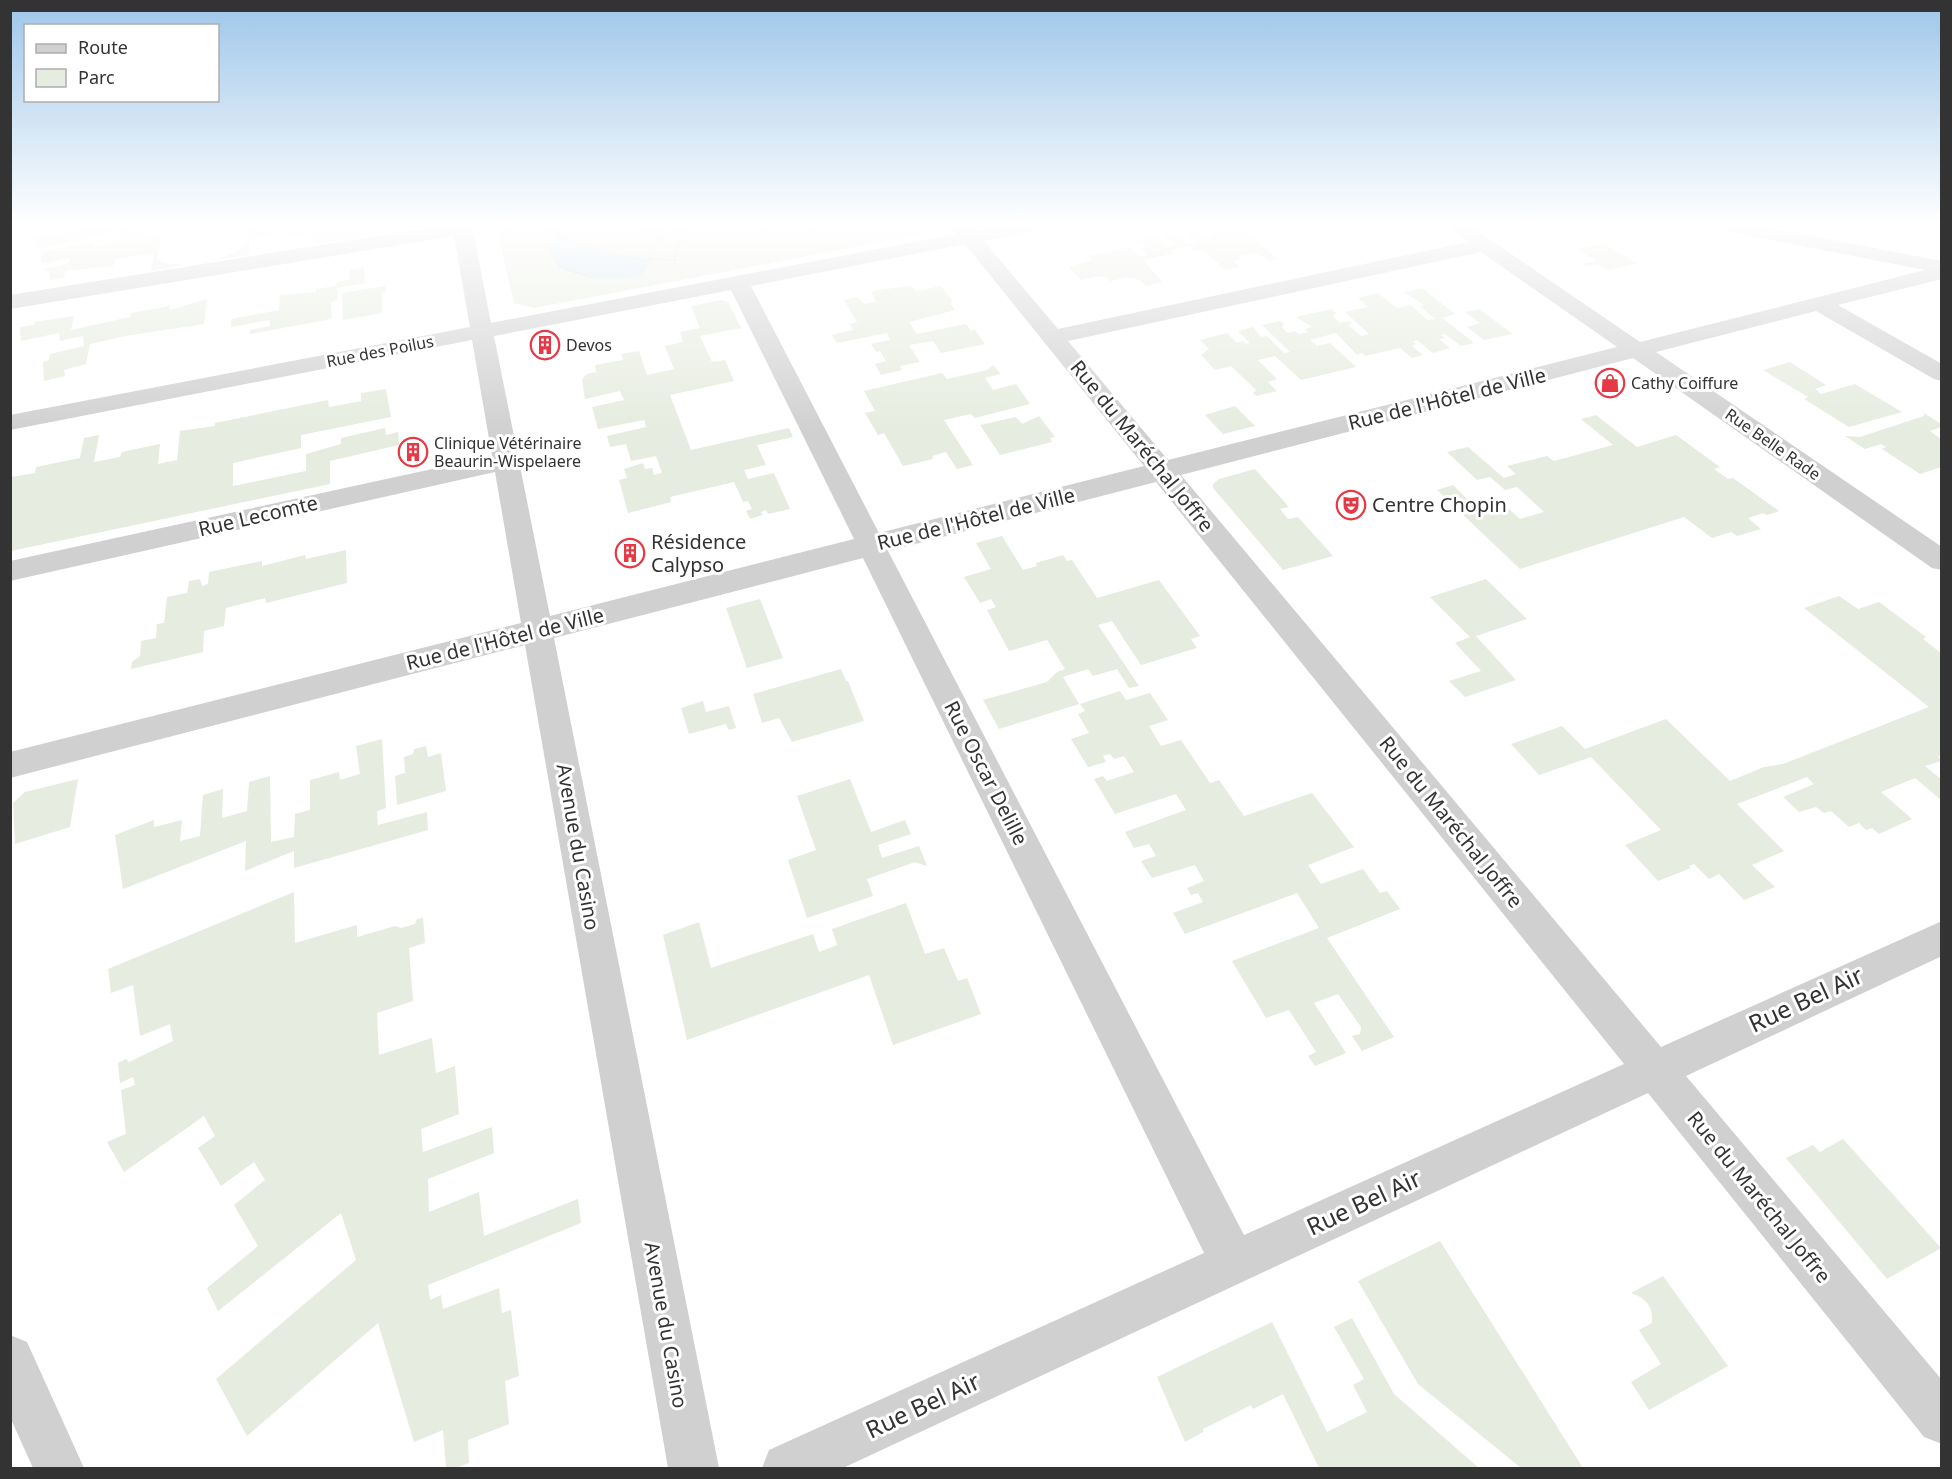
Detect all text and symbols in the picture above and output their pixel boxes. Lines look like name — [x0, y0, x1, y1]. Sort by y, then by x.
legend — [24, 24, 219, 102]
text: Route — [78, 35, 128, 59]
text: Parc — [78, 65, 115, 89]
building icon: Devos — [529, 329, 561, 361]
street label: Rue des Poilus — [324, 330, 436, 372]
place label: Devos — [566, 334, 612, 356]
street label: Rue du Maréchal Joffre — [1065, 354, 1220, 537]
street label: Rue de l'Hôtel de Ville — [1345, 361, 1549, 436]
shop icon: Cathy Coiffure — [1594, 367, 1626, 399]
place label: Cathy Coiffure — [1631, 372, 1738, 394]
street label: Rue Belle Rade — [1721, 403, 1825, 485]
place label: Clinique Vétérinaire Beaurin-Wispelaere — [434, 432, 581, 472]
building icon: Clinique Vétérinaire Beaurin-Wispelaere — [397, 436, 429, 468]
street label: Rue de l'Hôtel de Ville — [874, 481, 1078, 556]
street label: Rue Lecomte — [195, 489, 320, 542]
theatre icon: Centre Chopin — [1335, 489, 1367, 521]
place label: Centre Chopin — [1372, 491, 1507, 518]
place label: Résidence Calypso — [651, 528, 746, 578]
building icon: Résidence Calypso — [614, 537, 646, 569]
street label: Rue de l'Hôtel de Ville — [403, 601, 607, 676]
street label: Rue Oscar Delille — [938, 696, 1034, 850]
street label: Rue du Maréchal Joffre — [1374, 730, 1529, 913]
street label: Avenue du Casino — [551, 762, 606, 932]
street label: Rue Bel Air — [1743, 958, 1868, 1039]
street label: Rue du Maréchal Joffre — [1682, 1105, 1837, 1288]
street label: Rue Bel Air — [1301, 1161, 1426, 1242]
street label: Avenue du Casino — [639, 1240, 694, 1410]
street label: Rue Bel Air — [860, 1364, 985, 1445]

